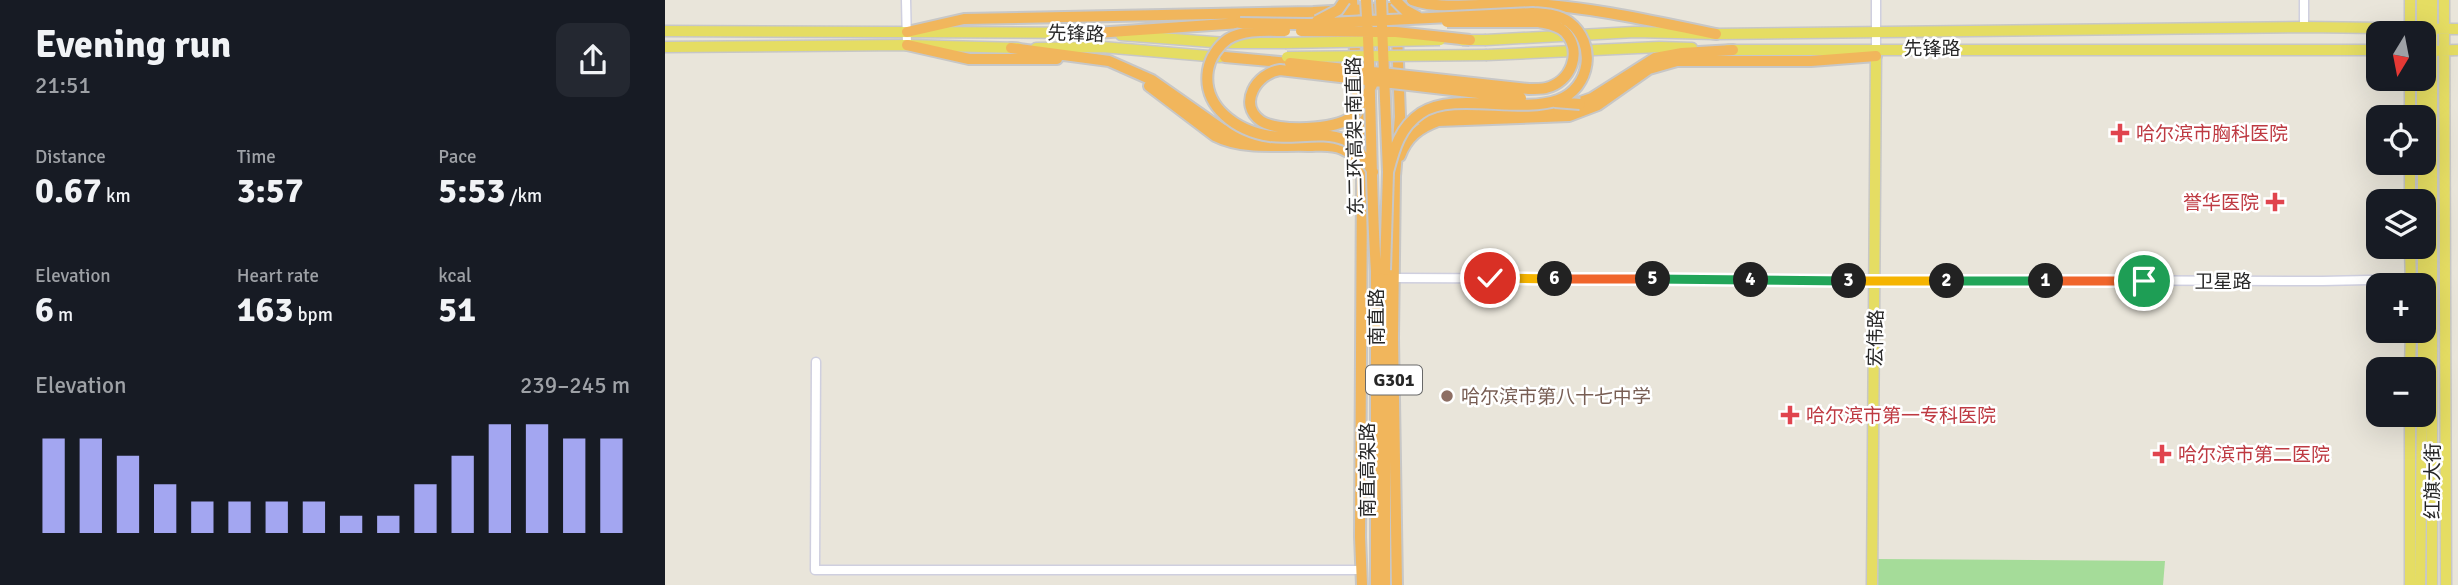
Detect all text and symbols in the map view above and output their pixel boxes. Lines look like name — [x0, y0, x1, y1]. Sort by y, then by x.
text: Evening run — [35, 21, 231, 68]
street label: 先锋路 — [1047, 21, 1105, 47]
north arrow — [2366, 21, 2436, 91]
map controls — [2366, 21, 2436, 427]
button: share — [556, 23, 630, 97]
street label: 先锋路 — [1903, 37, 1961, 61]
street label: 东二环高架-南直路 — [1342, 56, 1368, 216]
text: 21:51 — [35, 71, 91, 100]
button: locate — [2366, 105, 2436, 175]
place label: 哈尔滨市胸科医院 — [2136, 122, 2288, 146]
marker: 哈尔滨市胸科医院 — [2110, 123, 2130, 143]
text: Distance — [35, 145, 106, 169]
text: Time — [237, 145, 276, 169]
text: Pace — [438, 145, 477, 169]
text: 0.67 — [35, 169, 102, 212]
text: 3:57 — [237, 169, 304, 212]
text: 5:53 — [438, 169, 505, 212]
text: km — [102, 184, 131, 208]
text: /km — [505, 184, 542, 208]
button: layers — [2366, 189, 2436, 259]
place label: 誉华医院 — [2183, 191, 2259, 215]
marker: 誉华医院 — [2265, 192, 2285, 212]
pin — [1460, 248, 1520, 308]
pin — [2114, 251, 2174, 311]
icon: check — [1471, 259, 1509, 297]
pin: 6 — [1537, 262, 1573, 296]
pin: 5 — [1635, 262, 1671, 296]
pin: 4 — [1733, 262, 1769, 298]
icon: arrive — [2125, 262, 2163, 300]
text: Elevation — [35, 264, 111, 288]
text: Heart rate — [237, 264, 319, 288]
text: kcal — [438, 264, 472, 288]
pin: 3 — [1831, 264, 1867, 298]
pin: 2 — [1929, 264, 1965, 298]
pin: 1 — [2029, 264, 2063, 298]
text: 6 — [1549, 266, 1560, 290]
text: 5 — [1647, 266, 1658, 290]
text: 4 — [1745, 267, 1756, 291]
text: 3 — [1843, 268, 1854, 292]
text: 2 — [1941, 268, 1952, 292]
text: 1 — [2040, 268, 2051, 292]
street label: 卫星路 — [2194, 270, 2252, 294]
button: + — [2366, 273, 2436, 343]
text: 6 — [35, 288, 54, 331]
text: 163 — [237, 288, 293, 331]
text: 51 — [438, 288, 476, 331]
street label: 南直路 — [1365, 288, 1389, 346]
text: m — [54, 303, 73, 327]
text: bpm — [293, 303, 333, 327]
street label: 宏伟路 — [1864, 309, 1888, 367]
button: − — [2366, 357, 2436, 427]
road number: G301 — [1366, 366, 1422, 394]
text: Elevation — [35, 371, 127, 400]
text: 239–245 m — [520, 371, 630, 400]
place label: 哈尔滨市第八十七中学 — [1461, 385, 1651, 409]
marker: 哈尔滨市第八十七中学 — [1439, 388, 1455, 404]
place label: 哈尔滨市第一专科医院 — [1806, 404, 1996, 428]
marker: 哈尔滨市第一专科医院 — [1780, 405, 1800, 425]
street label: 南直高架路 — [1356, 422, 1380, 518]
place label: 哈尔滨市第二医院 — [2178, 443, 2330, 467]
street label: 红旗大街 — [2421, 443, 2445, 519]
marker: 哈尔滨市第二医院 — [2152, 444, 2172, 464]

